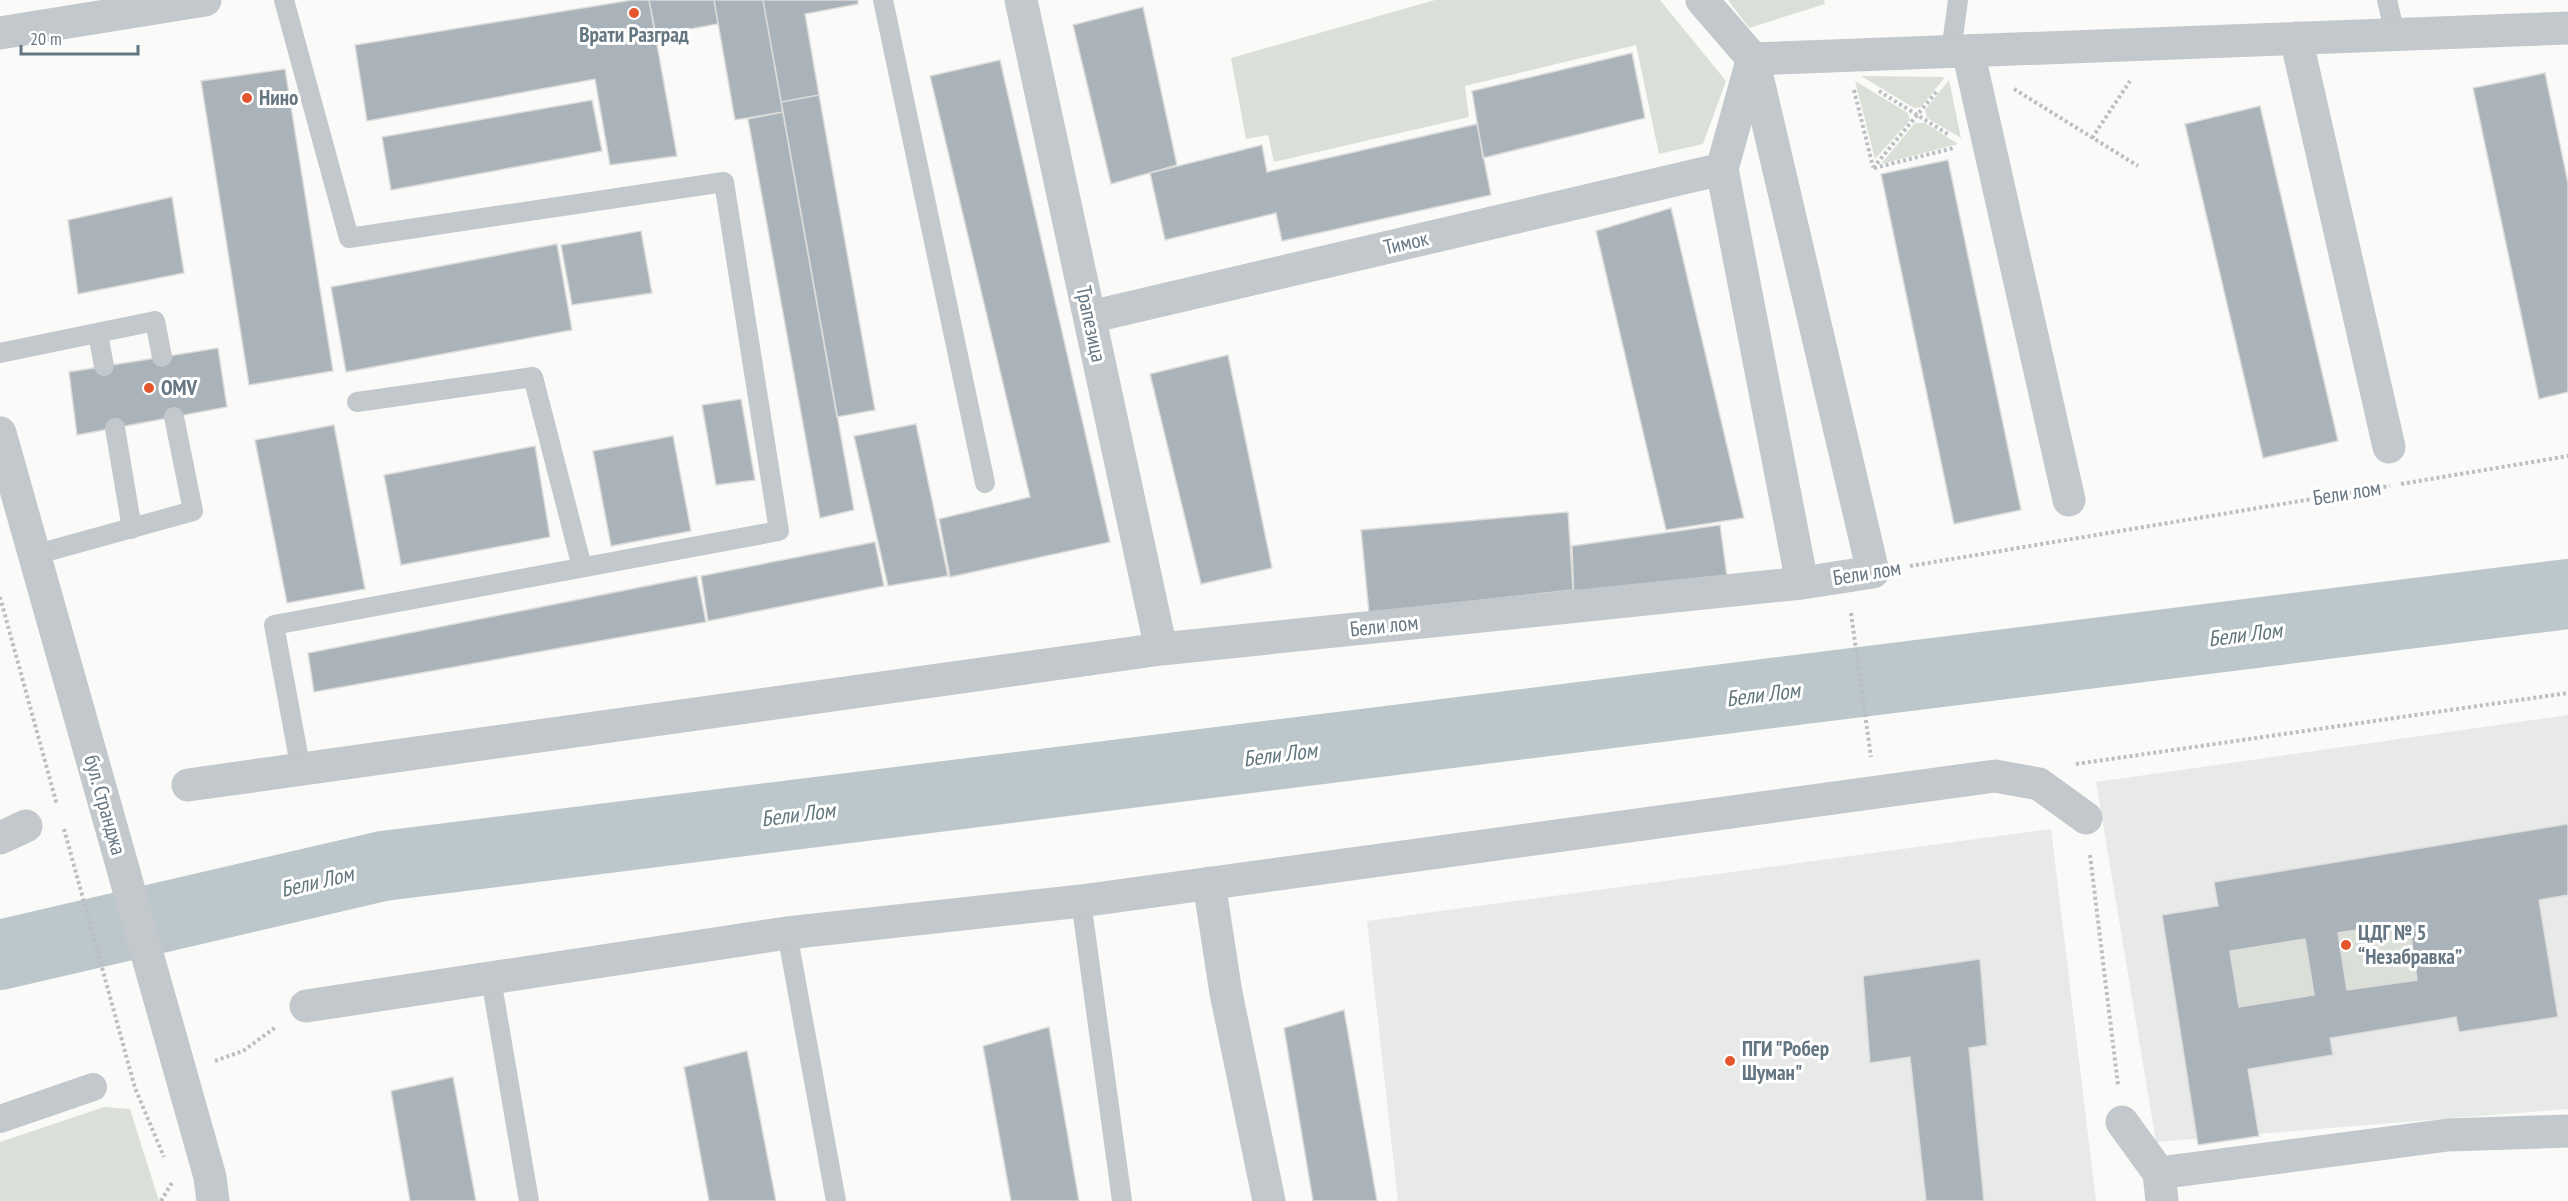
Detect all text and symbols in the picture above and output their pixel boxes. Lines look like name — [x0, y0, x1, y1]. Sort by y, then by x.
marker: Врати Разград — [627, 6, 641, 20]
scale bar — [21, 18, 138, 56]
place label: Врати Разград — [579, 21, 689, 48]
text: 20 m — [30, 27, 62, 50]
place label: Нино — [259, 84, 298, 111]
marker: Нино — [240, 91, 254, 105]
street label: Тимок — [1381, 224, 1431, 261]
street label: Трапезица — [1070, 283, 1113, 364]
place label: OMV — [161, 374, 198, 401]
marker: OMV — [142, 381, 156, 395]
street label: Бели лом — [2311, 474, 2383, 511]
street label: Бели лом — [1831, 554, 1903, 591]
street label: Бели лом — [1348, 608, 1419, 643]
water label: Бели Лом — [2207, 615, 2285, 652]
water label: Бели Лом — [1725, 675, 1803, 712]
water label: Бели Лом — [1242, 735, 1320, 772]
street label: бул. Странджа — [78, 752, 133, 858]
water label: Бели Лом — [760, 795, 838, 832]
water label: Бели Лом — [278, 859, 358, 903]
place label: ЦДГ № 5 “Незабравка” — [2358, 919, 2462, 970]
marker: ЦДГ № 5 “Незабравка” — [2339, 938, 2353, 952]
place label: ПГИ "Робер Шуман" — [1742, 1035, 1829, 1086]
marker: ПГИ "Робер Шуман" — [1723, 1054, 1737, 1068]

